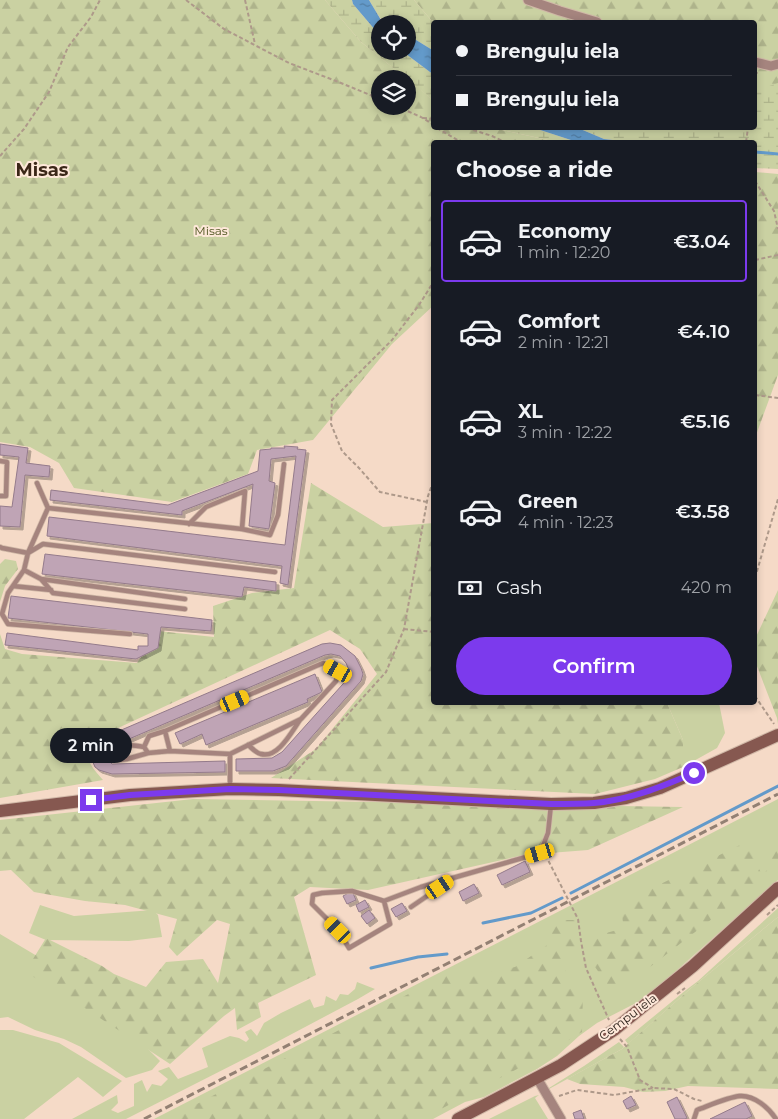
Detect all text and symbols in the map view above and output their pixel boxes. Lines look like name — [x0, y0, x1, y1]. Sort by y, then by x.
map controls — [371, 15, 416, 115]
button: locate — [371, 15, 416, 60]
text: Brenguļu iela — [486, 40, 619, 63]
button: layers — [371, 70, 416, 115]
text: Brenguļu iela — [486, 88, 619, 111]
text: Choose a ride — [456, 156, 613, 183]
district label: Misas — [16, 159, 69, 181]
icon: car — [458, 219, 503, 264]
text: Economy — [518, 220, 611, 243]
park label: Misas — [194, 223, 228, 238]
text: €3.04 — [674, 230, 730, 253]
text: 1 min · 12:20 — [518, 243, 610, 262]
icon: car — [458, 309, 503, 354]
text: Comfort — [518, 310, 600, 333]
text: €4.10 — [677, 320, 730, 343]
text: 2 min · 12:21 — [518, 333, 609, 352]
icon: car — [458, 399, 503, 444]
text: XL — [518, 400, 543, 423]
text: €5.16 — [680, 410, 730, 433]
text: 3 min · 12:22 — [518, 423, 612, 442]
icon: car — [458, 489, 503, 534]
text: Green — [518, 490, 578, 513]
text: €3.58 — [676, 500, 730, 523]
text: 4 min · 12:23 — [518, 513, 614, 532]
icon: cash — [456, 574, 484, 602]
text: Cash — [496, 576, 543, 599]
text: 420 m — [681, 578, 732, 597]
button: Confirm — [456, 637, 732, 695]
car — [321, 657, 354, 685]
car — [218, 688, 251, 714]
callout: 2 min — [50, 728, 132, 762]
text: 2 min — [68, 736, 114, 755]
route start — [683, 762, 705, 784]
route end — [80, 789, 102, 811]
car — [523, 842, 556, 864]
car — [423, 872, 456, 902]
car — [322, 914, 353, 946]
street label: Cempu iela — [596, 990, 660, 1043]

